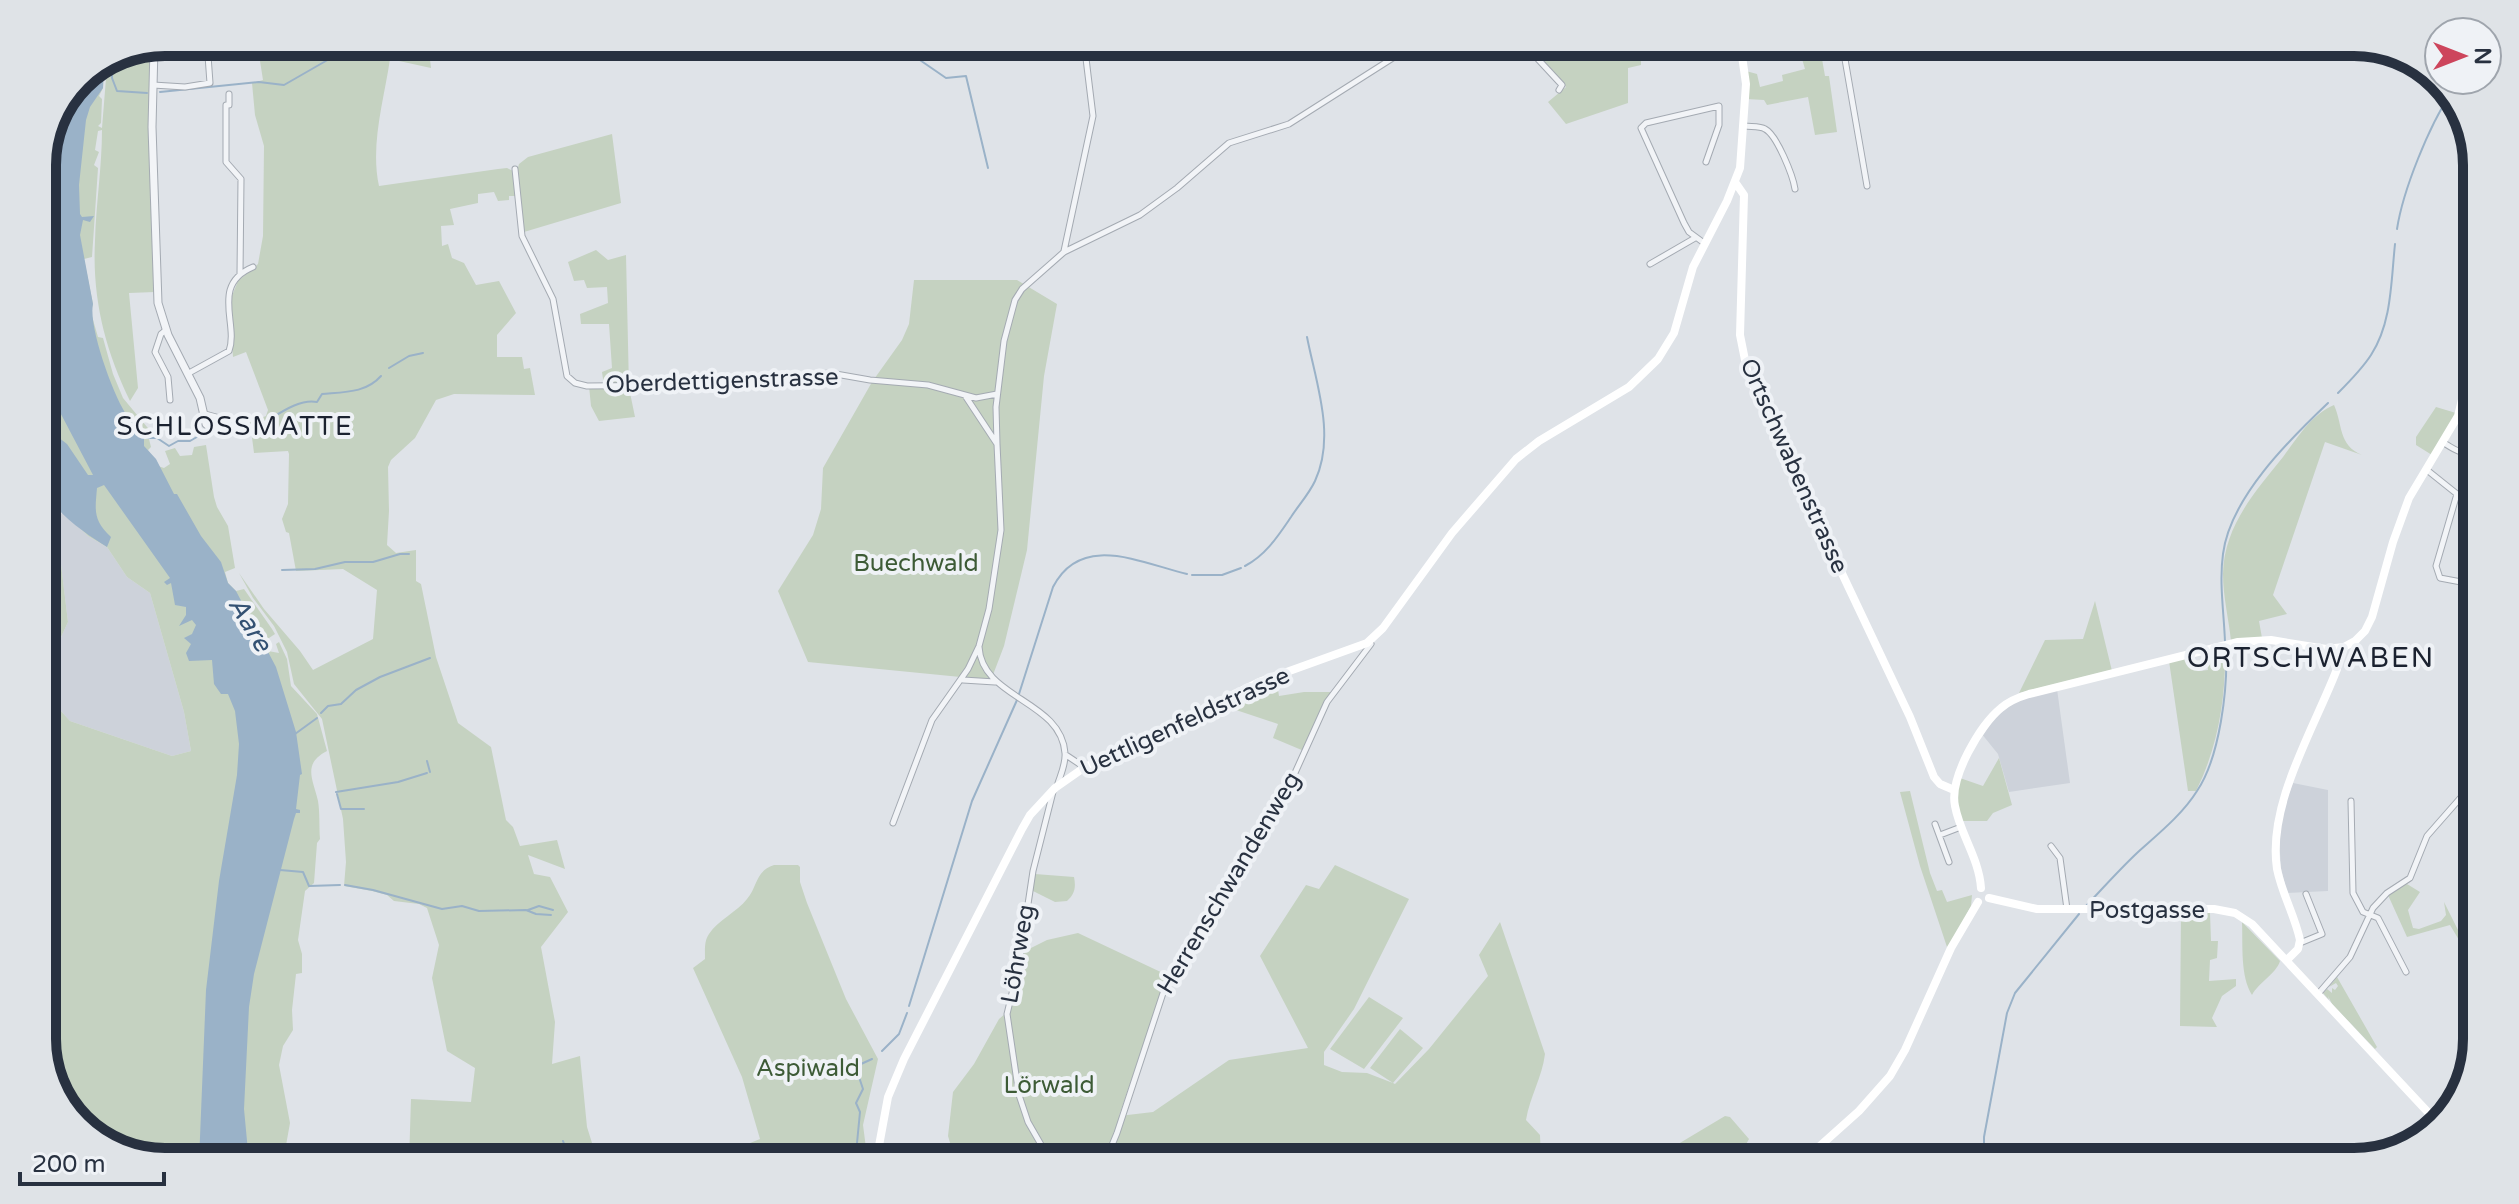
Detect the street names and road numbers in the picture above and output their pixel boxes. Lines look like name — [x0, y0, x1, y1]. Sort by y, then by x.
street label: Ortschwabenstrasse — [1734, 354, 1854, 578]
street label: Oberdettigenstrasse — [605, 362, 839, 400]
street label: Uettligenfeldstrasse — [1076, 661, 1294, 783]
street label: Herrenschwandenweg — [1151, 767, 1307, 999]
street label: Postgasse — [2089, 896, 2205, 925]
street label: Löhrweg — [995, 902, 1041, 1006]

